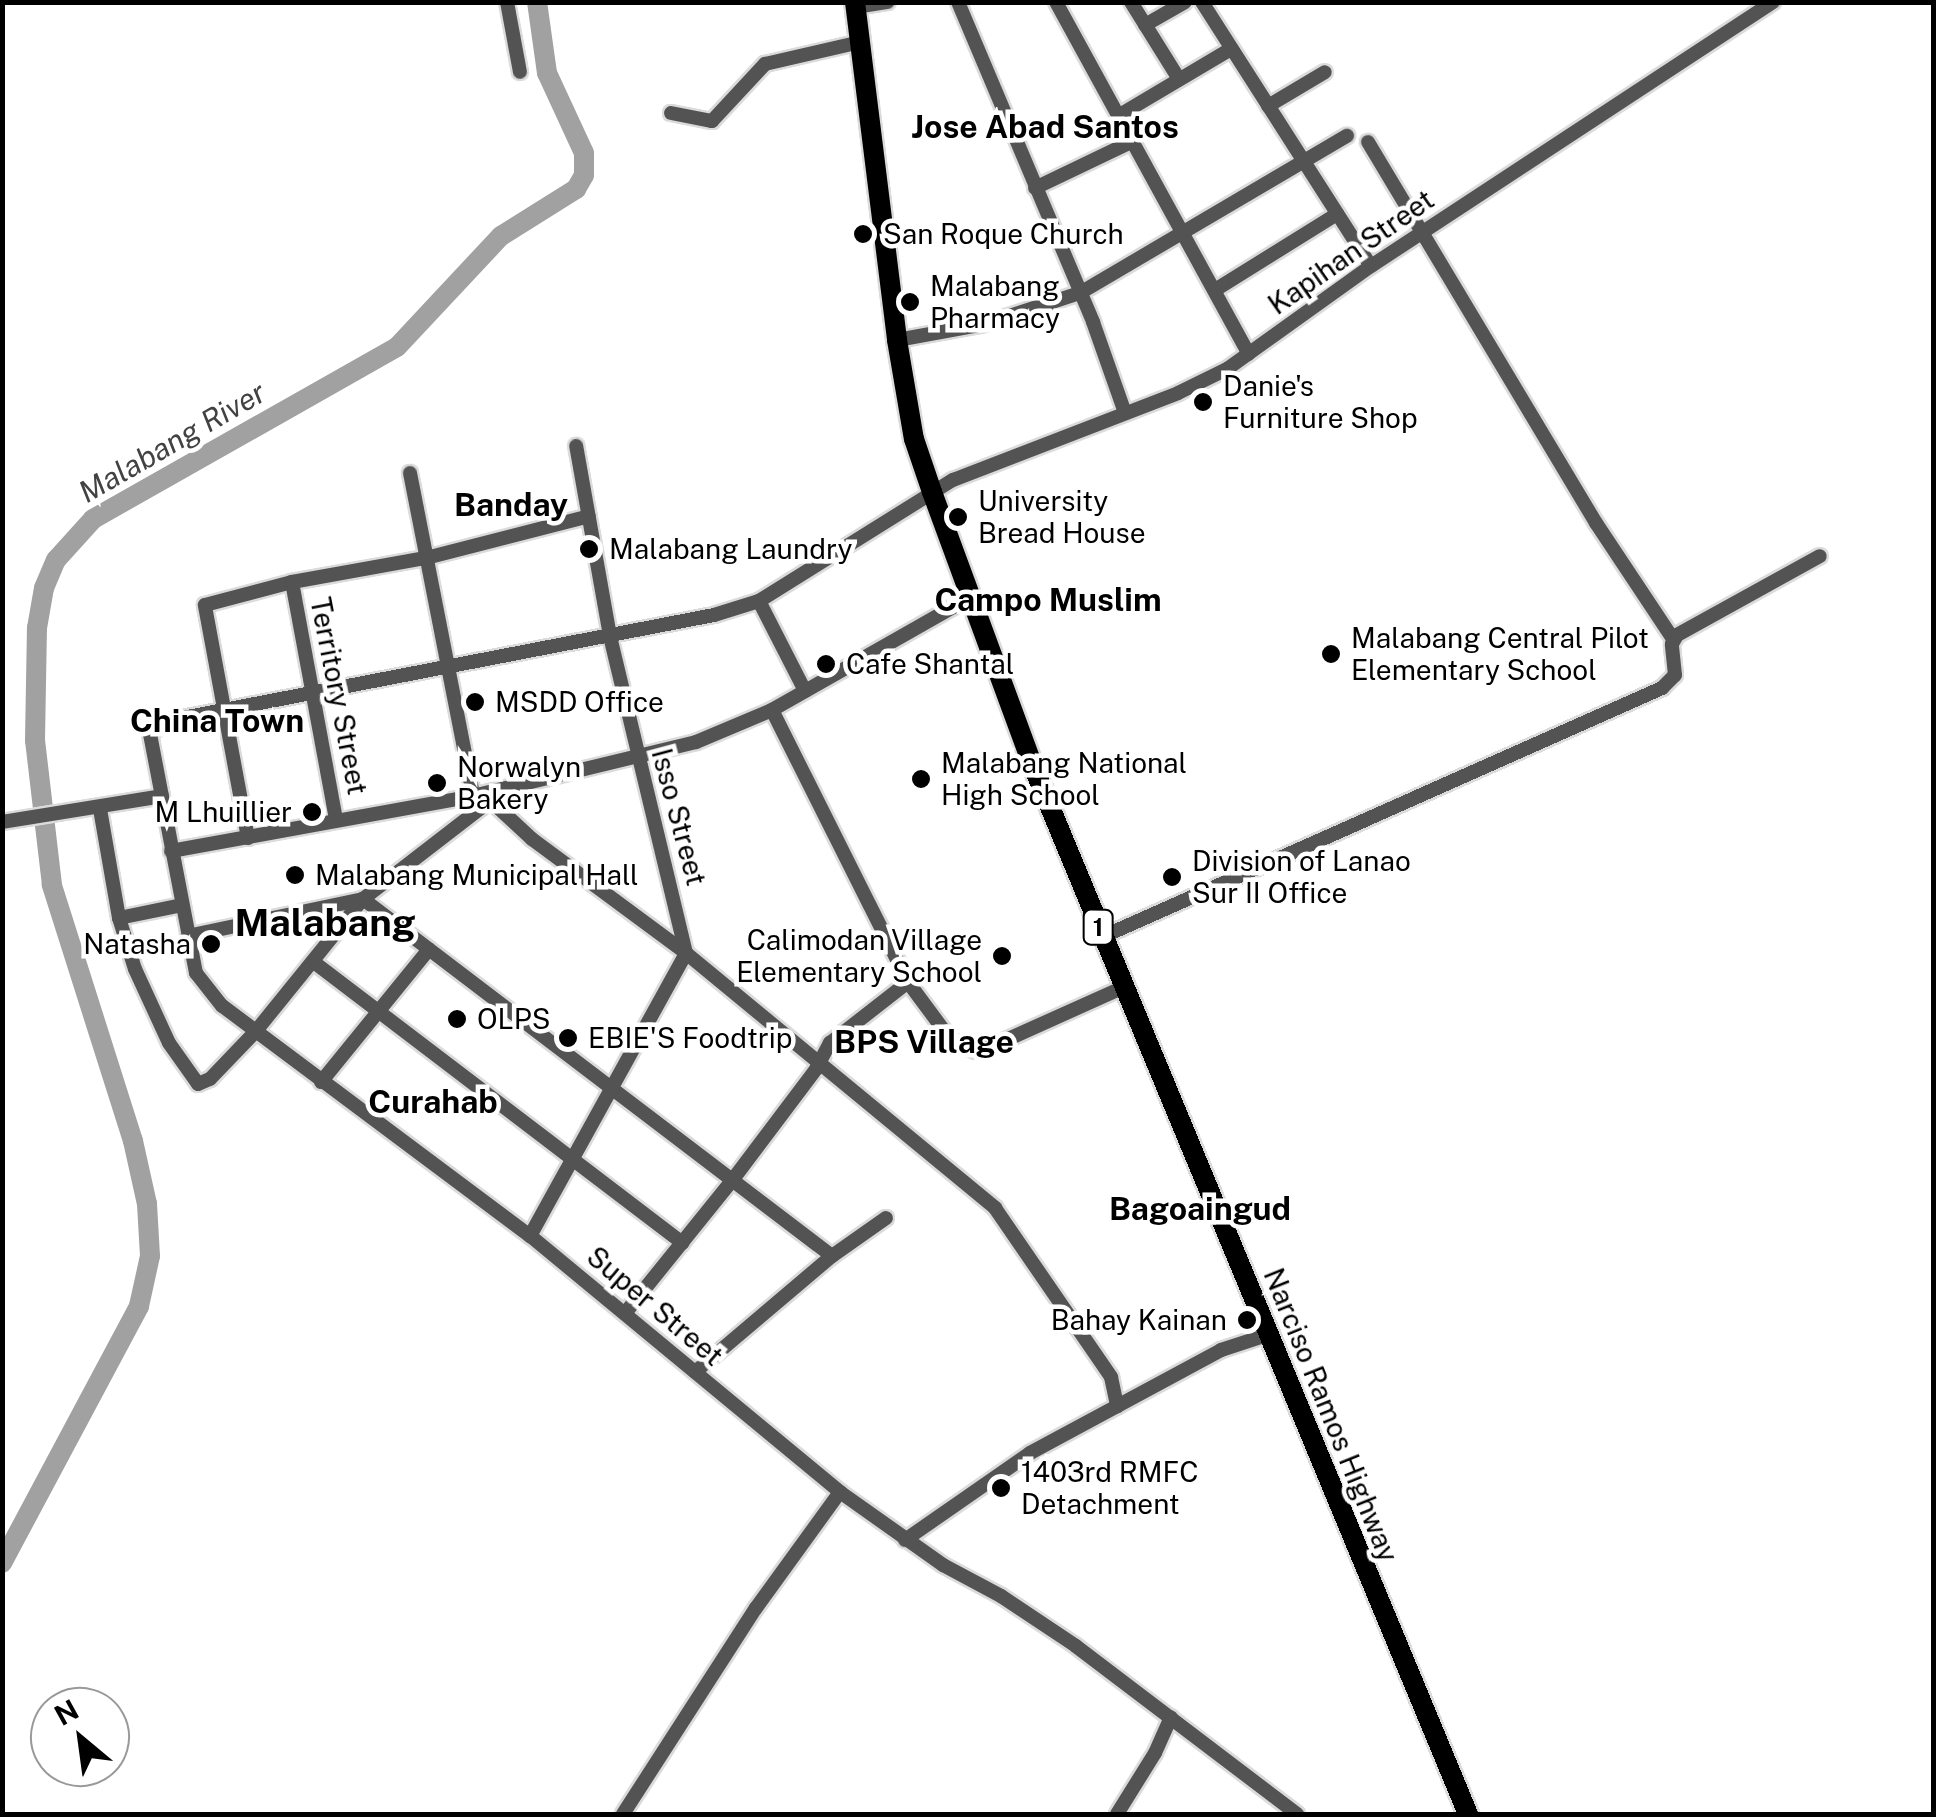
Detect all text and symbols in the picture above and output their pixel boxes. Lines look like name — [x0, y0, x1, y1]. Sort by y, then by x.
district label: Jose Abad Santos — [911, 108, 1179, 146]
street label: Kapihan Street — [1262, 182, 1440, 322]
place label: San Roque Church — [883, 217, 1124, 251]
marker: San Roque Church — [852, 223, 874, 245]
place label: Malabang Pharmacy — [930, 269, 1060, 335]
marker: Malabang Pharmacy — [899, 291, 921, 313]
place label: Danie's Furniture Shop — [1223, 369, 1418, 435]
water label: Malabang River — [72, 374, 272, 510]
marker: Danie's Furniture Shop — [1192, 391, 1214, 413]
place label: University Bread House — [978, 484, 1145, 550]
district label: Banday — [454, 486, 568, 524]
marker: University Bread House — [947, 506, 969, 528]
place label: Malabang Laundry — [609, 532, 852, 566]
marker: Malabang Laundry — [578, 538, 600, 560]
district label: Campo Muslim — [934, 581, 1162, 619]
street label: Territory Street — [303, 594, 375, 798]
place label: Malabang Central Pilot Elementary School — [1351, 621, 1649, 687]
marker: Malabang Central Pilot Elementary School — [1320, 643, 1342, 665]
place label: Cafe Shantal — [846, 647, 1014, 681]
marker: Cafe Shantal — [815, 653, 837, 675]
place label: MSDD Office — [495, 685, 664, 719]
marker: MSDD Office — [464, 691, 486, 713]
district label: China Town — [130, 702, 304, 740]
street label: Isso Street — [645, 745, 713, 889]
place label: Malabang National High School — [941, 746, 1187, 812]
place label: Norwalyn Bakery — [457, 750, 581, 816]
marker: Malabang National High School — [910, 768, 932, 790]
marker: Norwalyn Bakery — [426, 772, 448, 794]
place label: M Lhuillier — [154, 795, 292, 829]
marker: M Lhuillier — [301, 801, 323, 823]
place label: Division of Lanao Sur II Office — [1192, 844, 1411, 910]
place label: Malabang Municipal Hall — [315, 858, 639, 892]
marker: Malabang Municipal Hall — [284, 864, 306, 886]
marker: Division of Lanao Sur II Office — [1161, 866, 1183, 888]
district label: Malabang — [234, 900, 416, 946]
road number: 1 — [1080, 907, 1116, 947]
place label: Calimodan Village Elementary School — [736, 923, 982, 989]
place label: Natasha — [83, 927, 191, 961]
marker: Natasha — [200, 933, 222, 955]
marker: Calimodan Village Elementary School — [991, 945, 1013, 967]
place label: OLPS — [477, 1002, 551, 1036]
marker: OLPS — [446, 1008, 468, 1030]
place label: EBIE'S Foodtrip — [588, 1021, 793, 1055]
district label: BPS Village — [834, 1023, 1014, 1061]
marker: EBIE'S Foodtrip — [557, 1027, 579, 1049]
district label: Curahab — [368, 1083, 498, 1121]
district label: Bagoaingud — [1109, 1190, 1291, 1228]
street label: Super Street — [580, 1239, 730, 1373]
street label: Narciso Ramos Highway — [1257, 1263, 1405, 1567]
place label: Bahay Kainan — [1051, 1303, 1227, 1337]
marker: Bahay Kainan — [1236, 1309, 1258, 1331]
place label: 1403rd RMFC Detachment — [1021, 1455, 1198, 1521]
marker: 1403rd RMFC Detachment — [990, 1477, 1012, 1499]
north arrow — [30, 1687, 130, 1787]
text: N — [49, 1692, 84, 1732]

